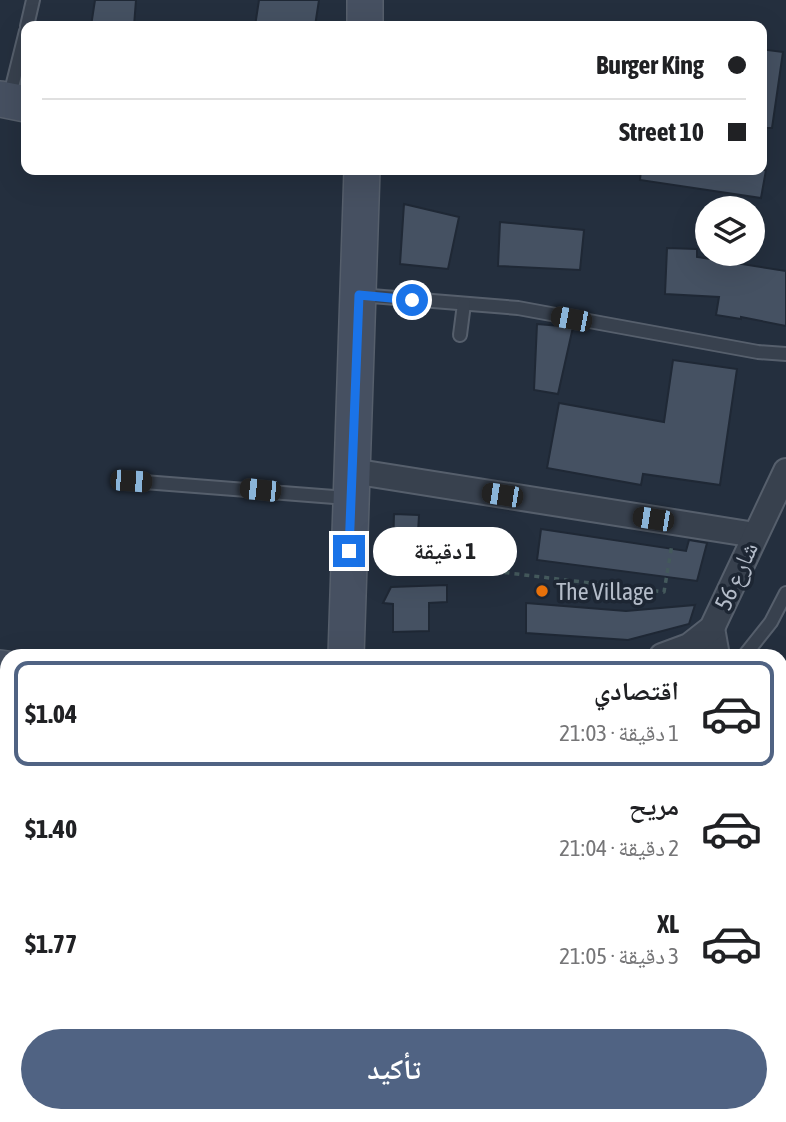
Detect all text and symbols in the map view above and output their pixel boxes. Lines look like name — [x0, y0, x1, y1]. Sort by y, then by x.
text: Burger King — [596, 50, 704, 80]
text: Street 10 — [619, 117, 704, 147]
map controls — [695, 196, 765, 266]
button: layers — [695, 196, 765, 266]
route start — [396, 284, 428, 316]
car — [549, 305, 594, 333]
car — [110, 469, 153, 493]
car — [239, 477, 282, 503]
car — [480, 481, 525, 509]
car — [631, 505, 676, 533]
callout: 1 دقيقة — [374, 526, 517, 576]
route end — [333, 535, 365, 567]
text: 1 دقيقة — [414, 538, 476, 564]
street label: شارع 56 — [709, 538, 765, 615]
place label: The Village — [556, 578, 654, 605]
marker: The Village — [534, 583, 550, 599]
text: اقتصادي — [594, 676, 679, 706]
icon: car — [700, 682, 763, 745]
text: $1.04 — [25, 699, 77, 729]
text: 1 دقيقة · 21:03 — [559, 720, 679, 746]
text: مريح — [629, 791, 679, 821]
icon: car — [700, 797, 763, 860]
text: $1.40 — [25, 814, 77, 844]
text: 2 دقيقة · 21:04 — [559, 835, 679, 861]
text: XL — [657, 909, 679, 939]
icon: car — [700, 912, 763, 975]
text: $1.77 — [25, 929, 77, 959]
text: 3 دقيقة · 21:05 — [559, 943, 679, 969]
button: تأكيد — [21, 1029, 767, 1109]

